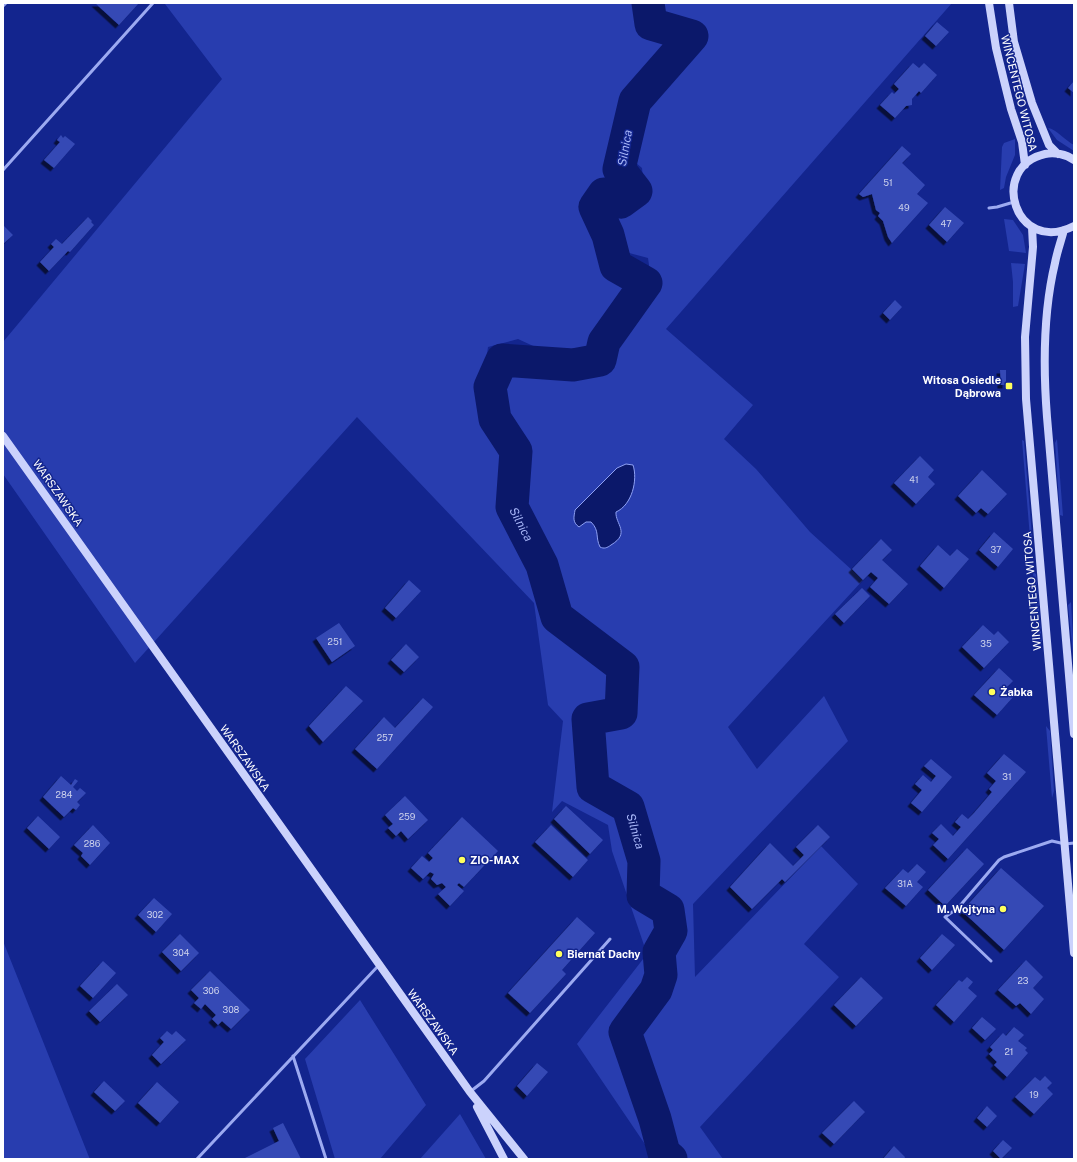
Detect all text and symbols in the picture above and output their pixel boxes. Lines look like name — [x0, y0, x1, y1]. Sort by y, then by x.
street label: WINCENTEGO WITOSA — [999, 33, 1039, 153]
water label: Silnica — [615, 129, 635, 167]
house number: 51 — [883, 177, 893, 188]
house number: 49 — [898, 202, 910, 213]
house number: 47 — [940, 218, 952, 229]
place label: Witosa Osiedle Dąbrowa — [922, 374, 1001, 399]
marker: Witosa Osiedle Dąbrowa — [1004, 381, 1014, 391]
street label: WARSZAWSKA — [31, 457, 85, 529]
house number: 41 — [909, 474, 919, 485]
water label: Silnica — [506, 505, 536, 544]
street label: WINCENTEGO WITOSA — [1021, 531, 1043, 651]
house number: 37 — [991, 544, 1001, 555]
house number: 251 — [328, 636, 342, 647]
house number: 35 — [980, 638, 992, 649]
place label: Żabka — [1000, 685, 1033, 698]
marker: Żabka — [987, 687, 997, 697]
street label: WARSZAWSKA — [218, 722, 272, 794]
house number: 257 — [377, 732, 393, 743]
house number: 31 — [1002, 771, 1012, 782]
house number: 284 — [56, 789, 73, 800]
house number: 259 — [399, 811, 416, 822]
water label: Silnica — [623, 812, 647, 851]
house number: 286 — [84, 838, 101, 849]
place label: ZIO-MAX — [470, 854, 520, 866]
marker: ZIO-MAX — [457, 855, 467, 865]
house number: 31A — [897, 878, 913, 889]
place label: M. Wojtyna — [937, 903, 995, 915]
marker: M. Wojtyna — [998, 904, 1008, 914]
house number: 302 — [147, 909, 163, 920]
house number: 304 — [173, 947, 190, 958]
place label: Biernat Dachy — [567, 948, 641, 960]
marker: Biernat Dachy — [554, 949, 564, 959]
house number: 23 — [1017, 975, 1029, 986]
house number: 306 — [203, 985, 220, 996]
street label: WARSZAWSKA — [405, 987, 461, 1057]
house number: 308 — [223, 1004, 240, 1015]
house number: 21 — [1004, 1046, 1014, 1057]
house number: 19 — [1029, 1089, 1039, 1100]

